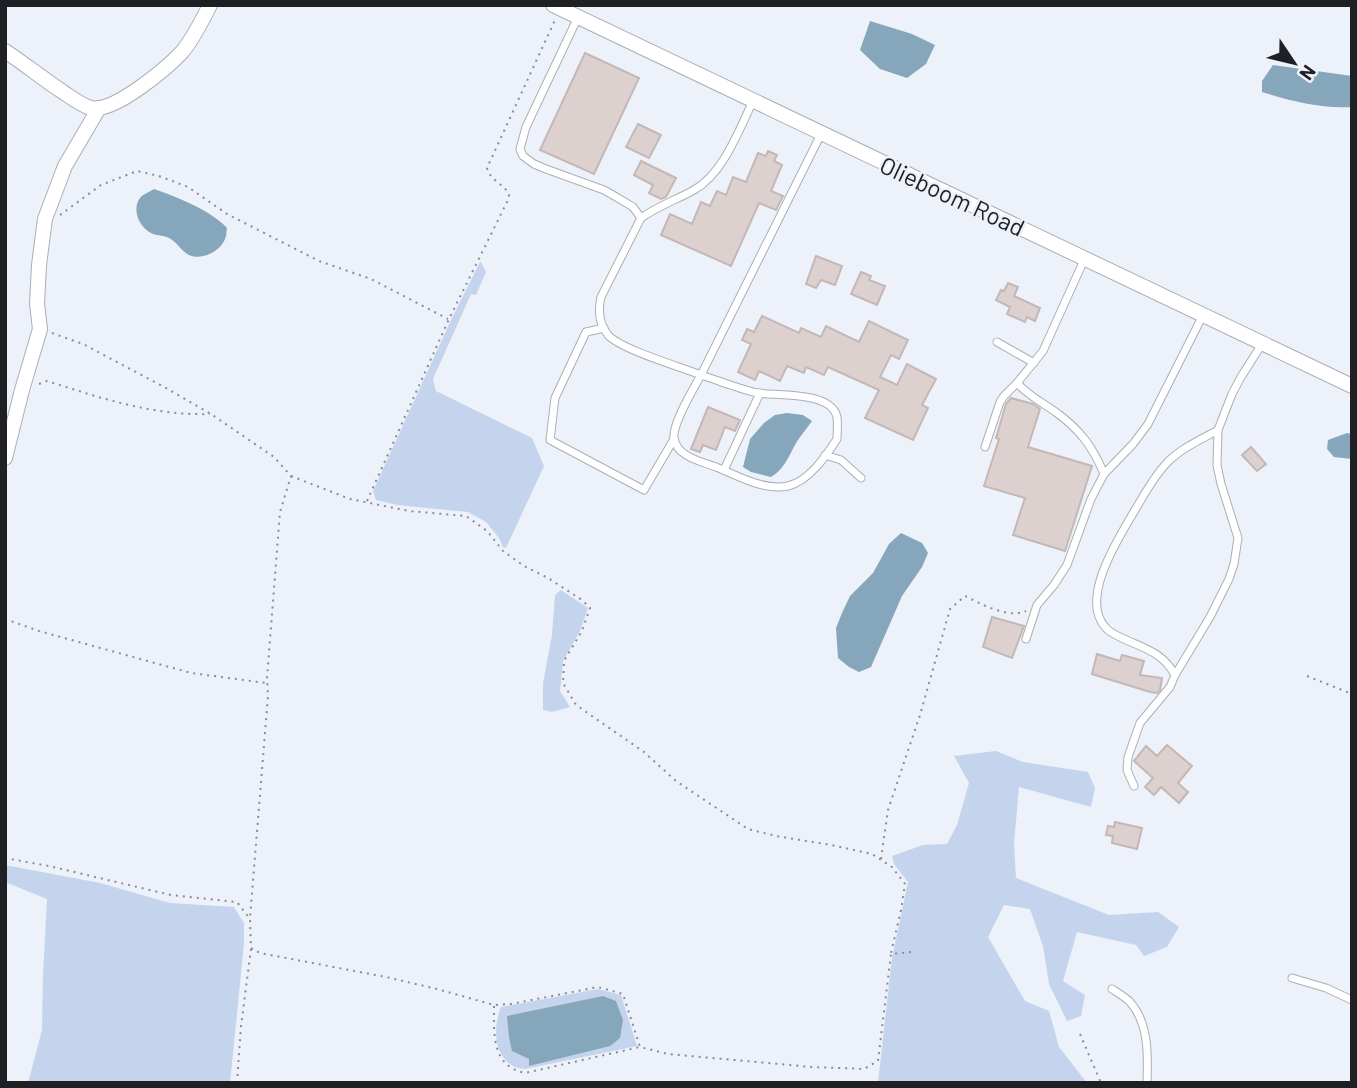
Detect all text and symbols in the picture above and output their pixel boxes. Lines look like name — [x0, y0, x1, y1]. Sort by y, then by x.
north arrow — [1259, 28, 1329, 98]
text: N — [1295, 61, 1321, 85]
street label: Olieboom Road — [876, 149, 1030, 242]

